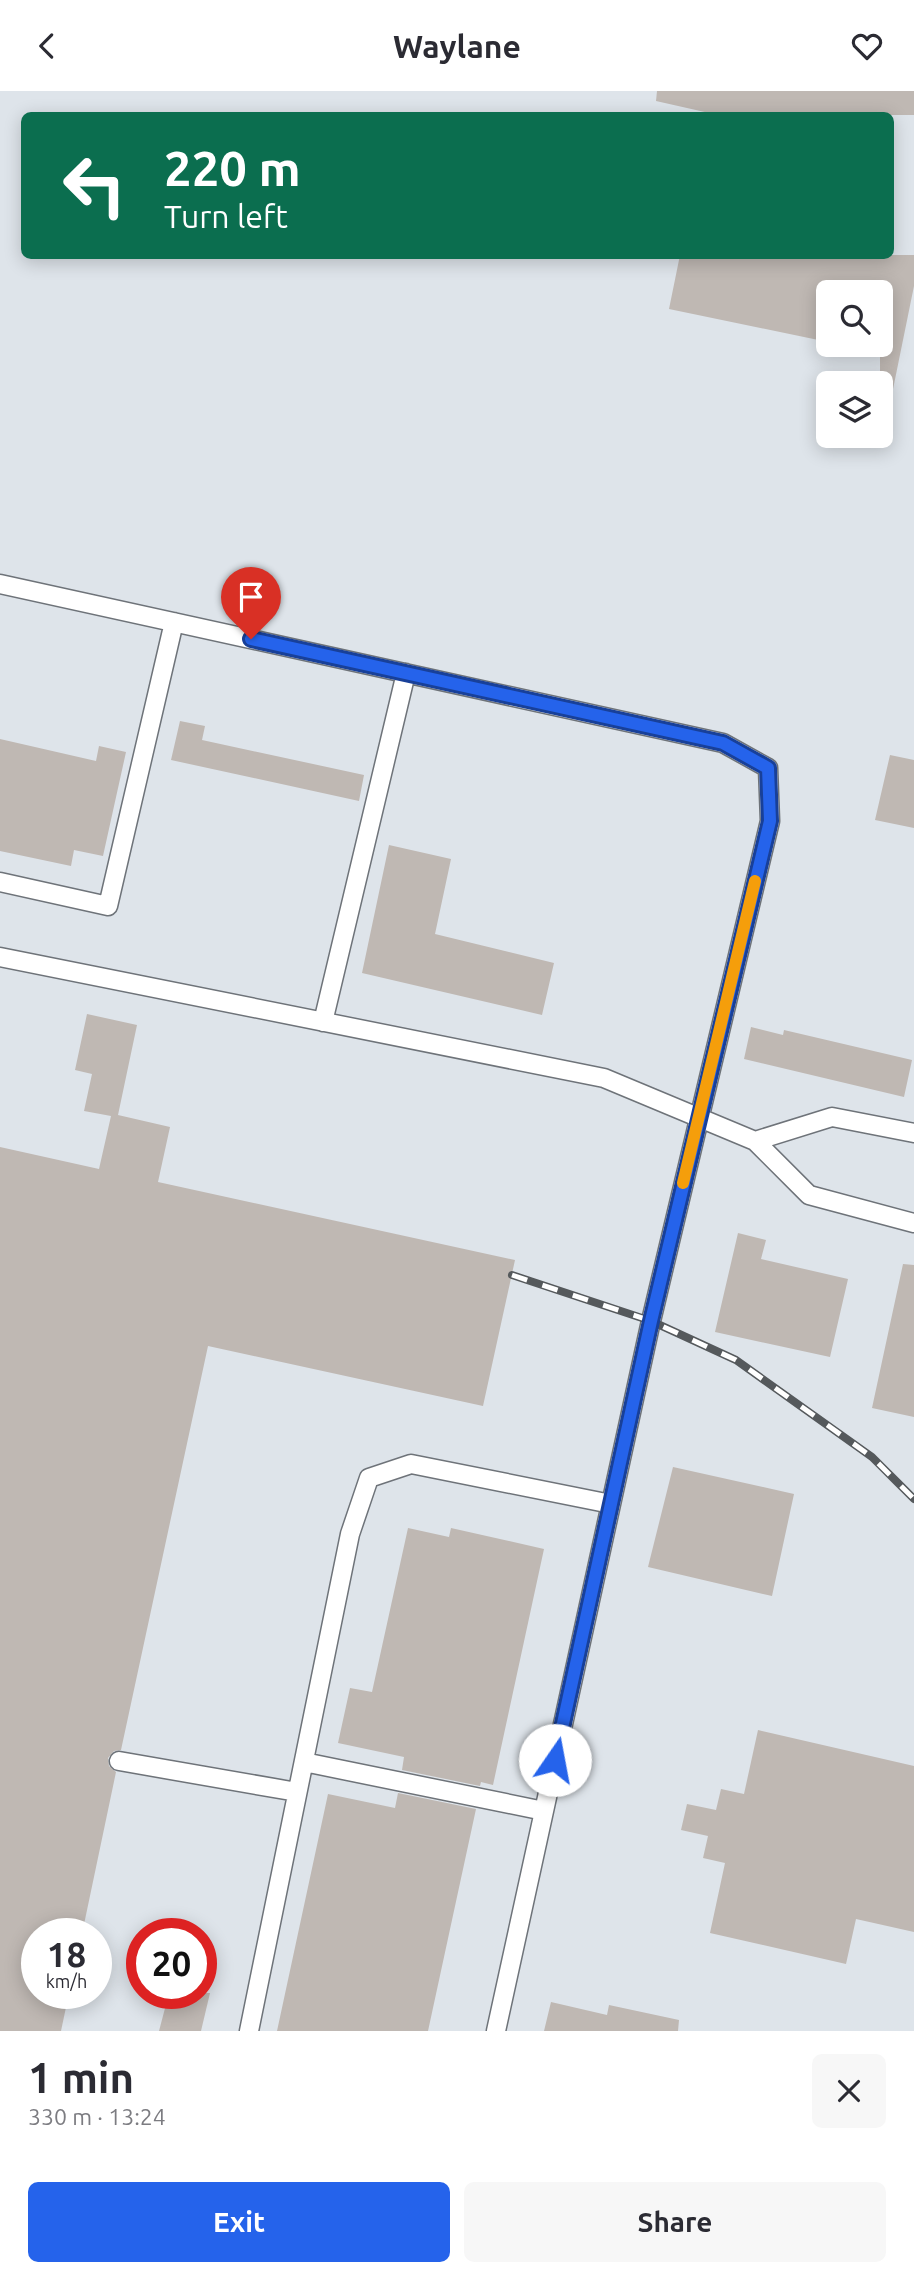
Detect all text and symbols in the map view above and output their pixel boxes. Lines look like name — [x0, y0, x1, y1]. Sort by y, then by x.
icon: back — [28, 27, 66, 65]
icon: heart — [848, 27, 886, 65]
text: Waylane — [393, 28, 521, 64]
icon: left — [49, 140, 140, 231]
text: 220 m — [164, 140, 301, 195]
text: Turn left — [164, 198, 288, 234]
map controls — [816, 280, 893, 448]
button: search — [816, 280, 893, 357]
button: layers — [816, 371, 893, 448]
pin — [221, 567, 281, 639]
icon: arrive — [232, 578, 270, 616]
position arrow — [518, 1723, 592, 1797]
speed limit sign: 20 — [126, 1918, 217, 2009]
text: 18 — [47, 1934, 86, 1974]
text: km/h — [46, 1971, 87, 1991]
text: 1 min — [28, 2054, 134, 2101]
button: close — [812, 2054, 886, 2128]
text: 330 m · 13:24 — [28, 2104, 166, 2129]
button: Exit — [28, 2182, 450, 2262]
button: Share — [464, 2182, 886, 2262]

